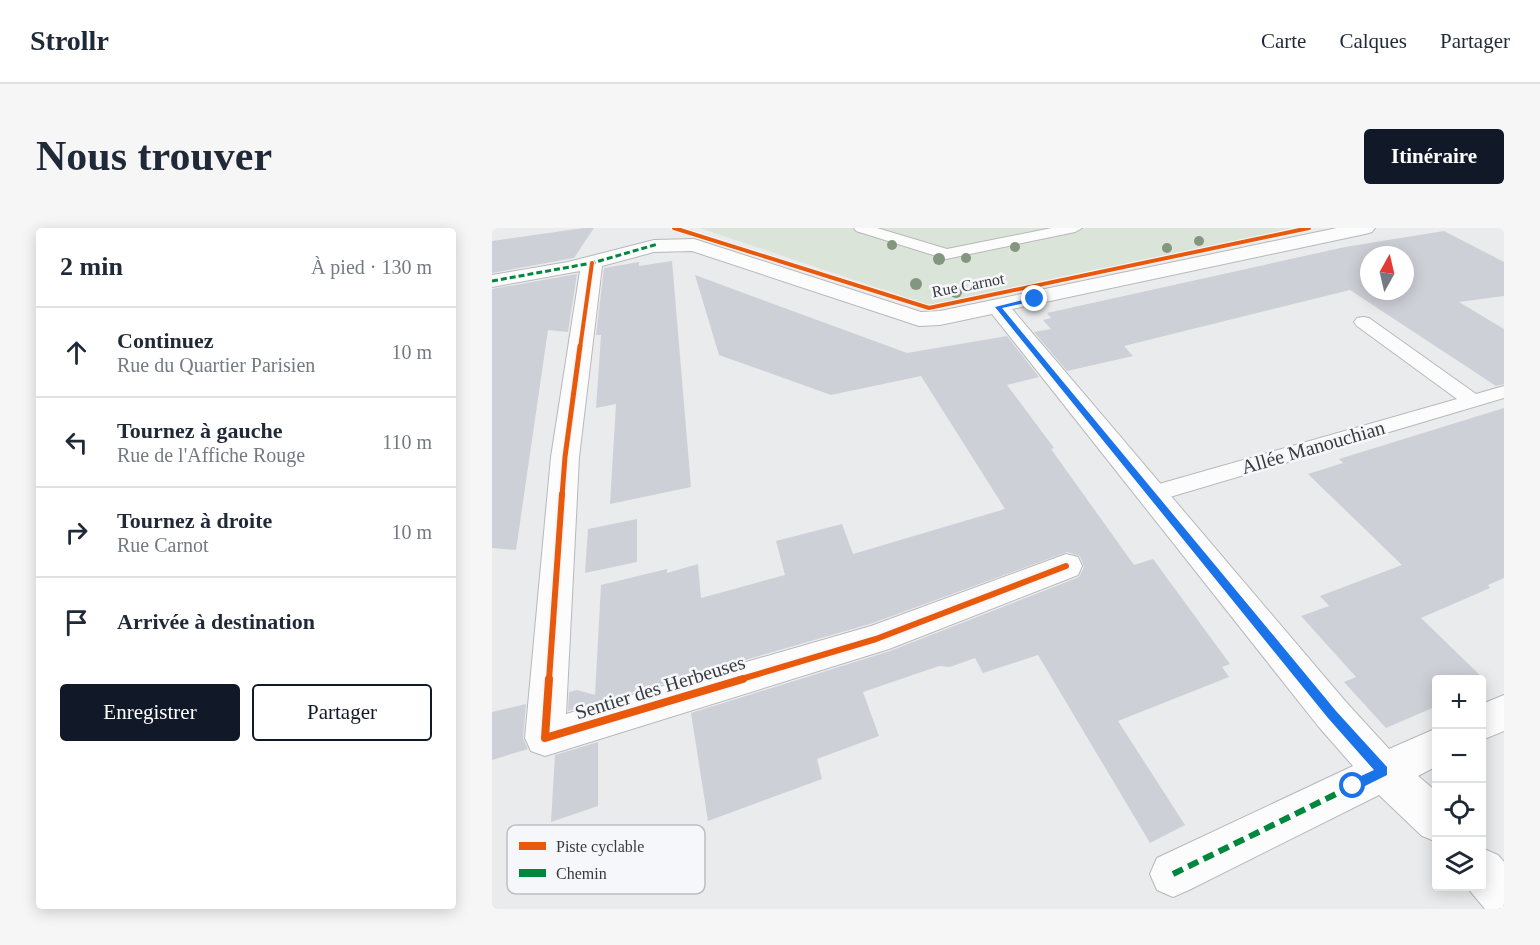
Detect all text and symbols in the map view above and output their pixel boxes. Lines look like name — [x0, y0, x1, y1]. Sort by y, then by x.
text: Strollr — [30, 25, 109, 56]
text: Carte — [1261, 29, 1306, 53]
text: Calques — [1339, 29, 1407, 53]
text: Partager — [1440, 29, 1510, 53]
button: Itinéraire — [1364, 129, 1504, 184]
text: Nous trouver — [36, 133, 272, 179]
north arrow — [1360, 246, 1414, 300]
text: 2 min — [60, 252, 123, 281]
text: À pied · 130 m — [311, 256, 432, 278]
street label: Rue Carnot — [930, 270, 1006, 300]
route end — [1021, 285, 1047, 311]
text: Continuez — [117, 328, 214, 353]
icon: ahead — [60, 336, 93, 369]
text: 10 m — [391, 341, 432, 363]
text: Rue du Quartier Parisien — [117, 354, 315, 376]
street label: Allée Manouchian — [1239, 416, 1387, 478]
text: Tournez à gauche — [117, 418, 282, 443]
icon: left — [60, 426, 93, 459]
text: 110 m — [382, 431, 432, 453]
text: Rue de l'Affiche Rouge — [117, 444, 305, 466]
text: Tournez à droite — [117, 508, 272, 533]
icon: right — [60, 516, 93, 549]
text: 10 m — [391, 521, 432, 543]
text: Rue Carnot — [117, 534, 209, 556]
icon: arrive — [60, 606, 93, 639]
text: Arrivée à destination — [117, 609, 315, 634]
street label: Sentier des Herbeuses — [572, 651, 748, 723]
map controls — [1432, 675, 1486, 891]
button: + — [1432, 675, 1486, 729]
button: Enregistrer — [60, 684, 240, 741]
button: Partager — [252, 684, 432, 741]
button: − — [1432, 729, 1486, 783]
route start — [1339, 772, 1365, 798]
button: locate — [1432, 783, 1486, 837]
legend — [507, 825, 705, 894]
button: layers — [1432, 837, 1486, 891]
text: Piste cyclable — [556, 838, 644, 856]
text: Chemin — [556, 865, 607, 882]

